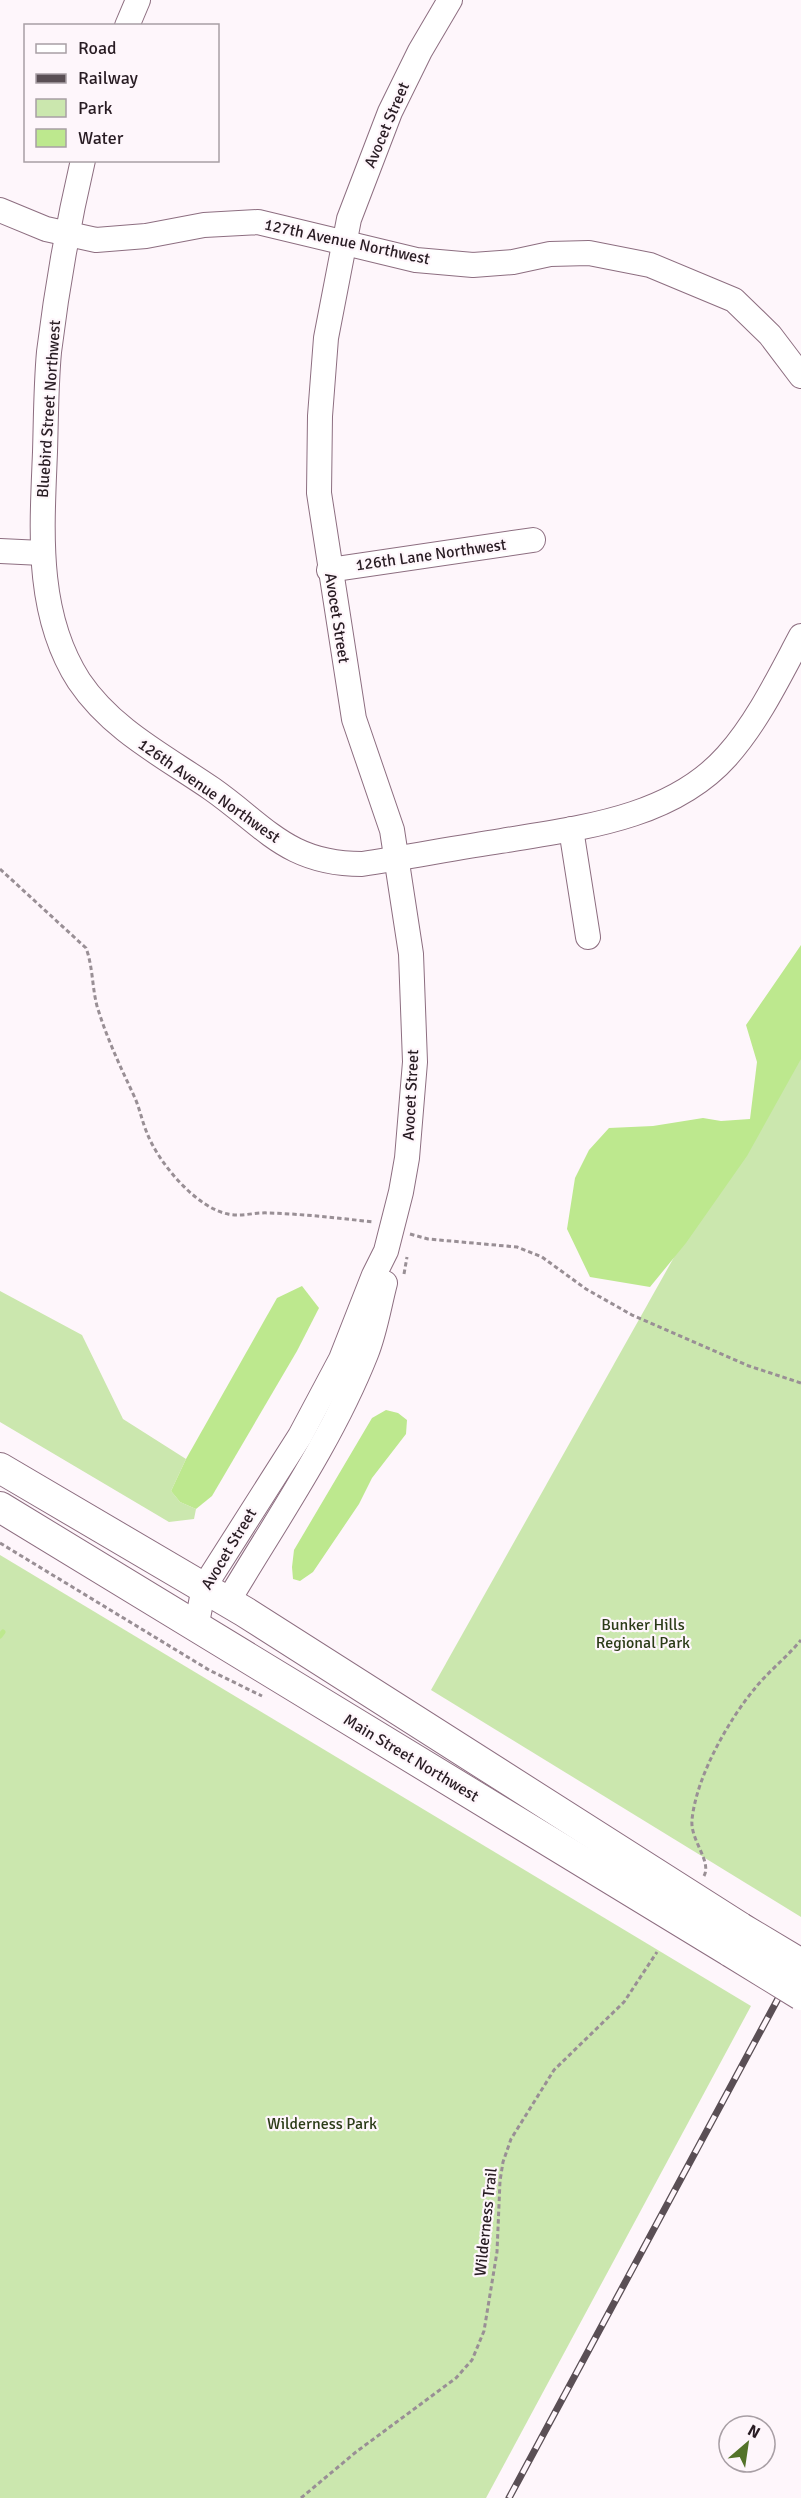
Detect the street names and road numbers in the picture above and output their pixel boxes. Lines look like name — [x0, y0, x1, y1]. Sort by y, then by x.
street label: Avocet Street — [360, 79, 414, 171]
street label: 127th Avenue Northwest — [262, 215, 432, 269]
street label: Bluebird Street Northwest — [33, 319, 65, 499]
street label: 126th Lane Northwest — [354, 534, 508, 575]
street label: Avocet Street — [320, 571, 354, 665]
street label: 126th Avenue Northwest — [134, 734, 284, 848]
street label: Avocet Street — [399, 1049, 423, 1141]
street label: Avocet Street — [197, 1504, 261, 1593]
street label: Main Street Northwest — [340, 1710, 483, 1807]
street label: Wilderness Trail — [470, 2166, 502, 2277]

